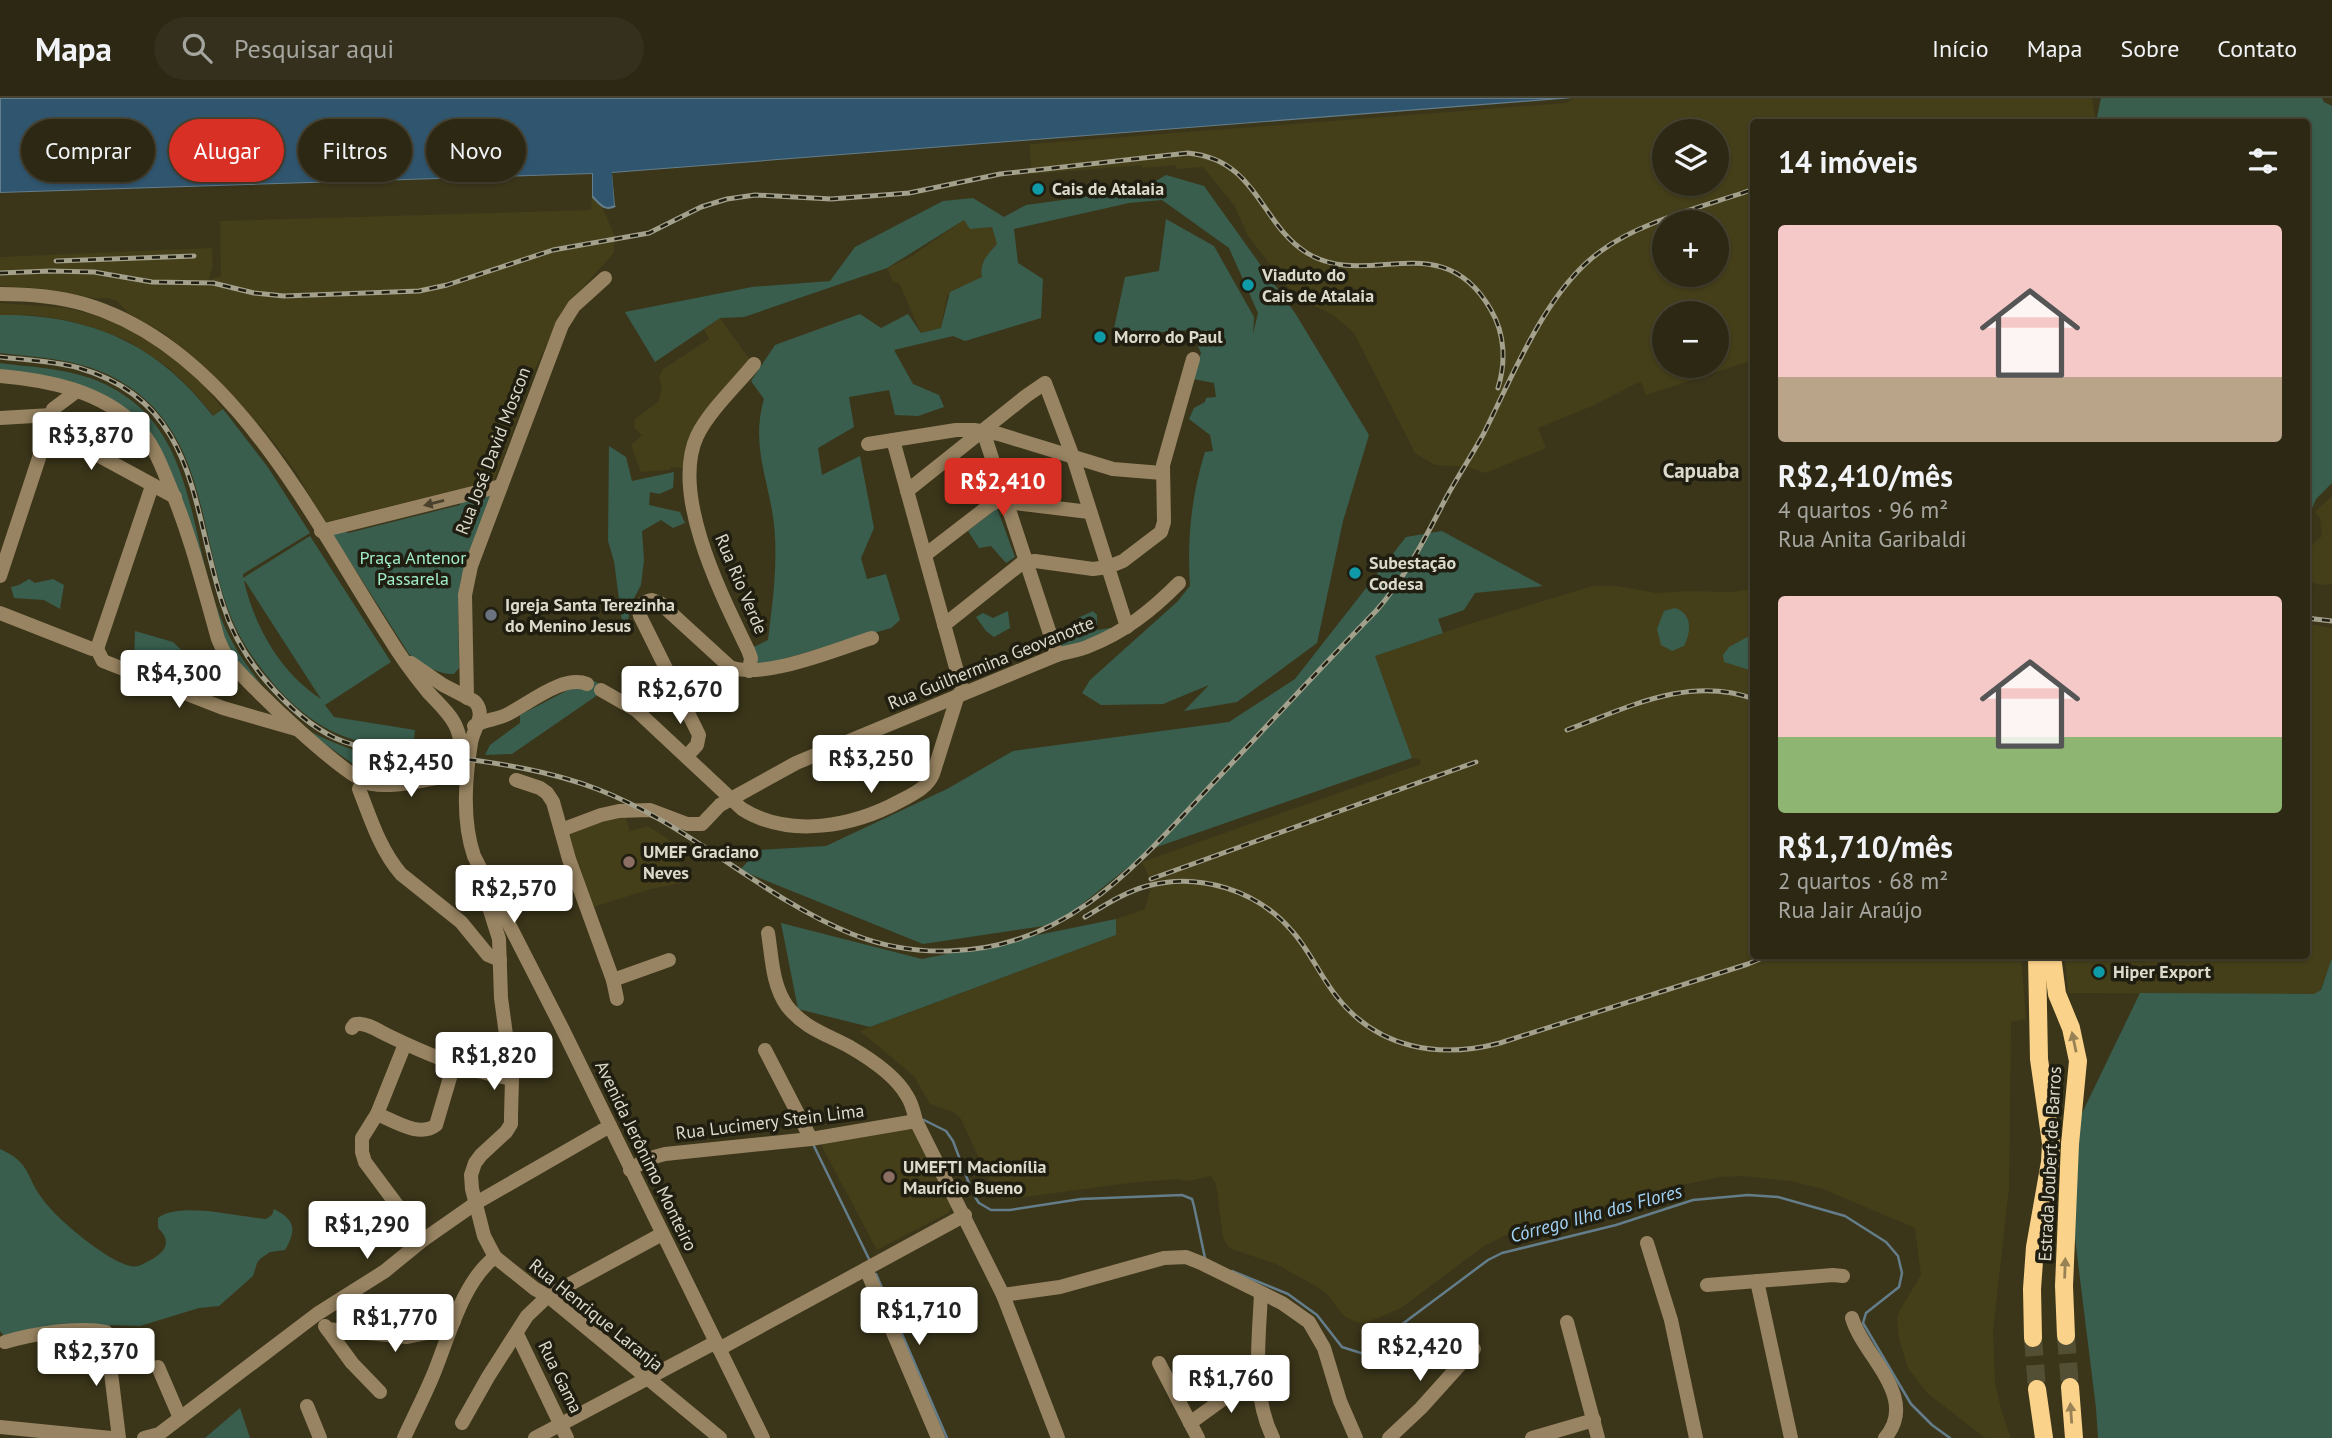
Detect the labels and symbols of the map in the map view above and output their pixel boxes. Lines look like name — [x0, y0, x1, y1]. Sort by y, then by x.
place label: Cais de Atalaia — [1052, 177, 1164, 200]
marker: Cais de Atalaia — [1030, 181, 1046, 197]
place label: Viaduto do Cais de Atalaia — [1261, 263, 1374, 307]
marker: Viaduto do Cais de Atalaia — [1240, 277, 1256, 293]
place label: Morro do Paul — [1114, 325, 1223, 348]
marker: Morro do Paul — [1092, 329, 1108, 345]
street label: Rua José David Moscon — [450, 364, 535, 538]
pin: R$3,870 — [26, 412, 156, 472]
district label: Capuaba — [1663, 457, 1739, 484]
pin: R$2,410 — [938, 458, 1068, 518]
one-way arrow — [423, 498, 445, 509]
street label: Rua Rio Verde — [710, 530, 773, 637]
park label: Praça Antenor Passarela — [360, 546, 466, 590]
place label: Subestação Codesa — [1369, 551, 1457, 595]
marker: Subestação Codesa — [1347, 565, 1363, 581]
place label: Igreja Santa Terezinha do Menino Jesus — [505, 593, 675, 637]
marker: Igreja Santa Terezinha do Menino Jesus — [483, 607, 499, 623]
street label: Rua Guilhermina Geovanotte — [884, 611, 1097, 715]
pin: R$4,300 — [114, 650, 244, 710]
pin: R$2,670 — [615, 666, 745, 726]
pin: R$3,250 — [806, 736, 936, 795]
pin: R$2,450 — [346, 740, 476, 799]
place label: UMEF Graciano Neves — [643, 840, 759, 884]
marker: UMEF Graciano Neves — [621, 854, 637, 870]
pin: R$2,570 — [449, 866, 579, 925]
place label: Hiper Export — [2113, 960, 2211, 983]
marker: Hiper Export — [2091, 964, 2107, 980]
one-way arrow — [2069, 1030, 2080, 1052]
pin: R$1,820 — [429, 1032, 559, 1092]
street label: Avenida Jerônimo Monteiro — [590, 1057, 703, 1255]
street label: Estrada Joubert de Barros — [2033, 1066, 2066, 1262]
street label: Rua Lucimery Stein Lima — [674, 1099, 866, 1144]
place label: UMEFTI Macionília Maurício Bueno — [903, 1155, 1047, 1199]
marker: UMEFTI Macionília Maurício Bueno — [881, 1169, 897, 1185]
water label: Córrego Ilha das Flores — [1507, 1178, 1685, 1248]
pin: R$1,290 — [302, 1202, 432, 1261]
street label: Rua Henrique Laranja — [525, 1253, 668, 1376]
one-way arrow — [2059, 1257, 2070, 1279]
pin: R$1,710 — [854, 1288, 984, 1347]
pin: R$1,770 — [330, 1294, 460, 1354]
pin: R$2,420 — [1355, 1324, 1485, 1383]
pin: R$2,370 — [31, 1328, 161, 1388]
street label: Rua Gama — [533, 1337, 588, 1417]
pin: R$1,760 — [1166, 1356, 1296, 1415]
one-way arrow — [2066, 1402, 2077, 1424]

